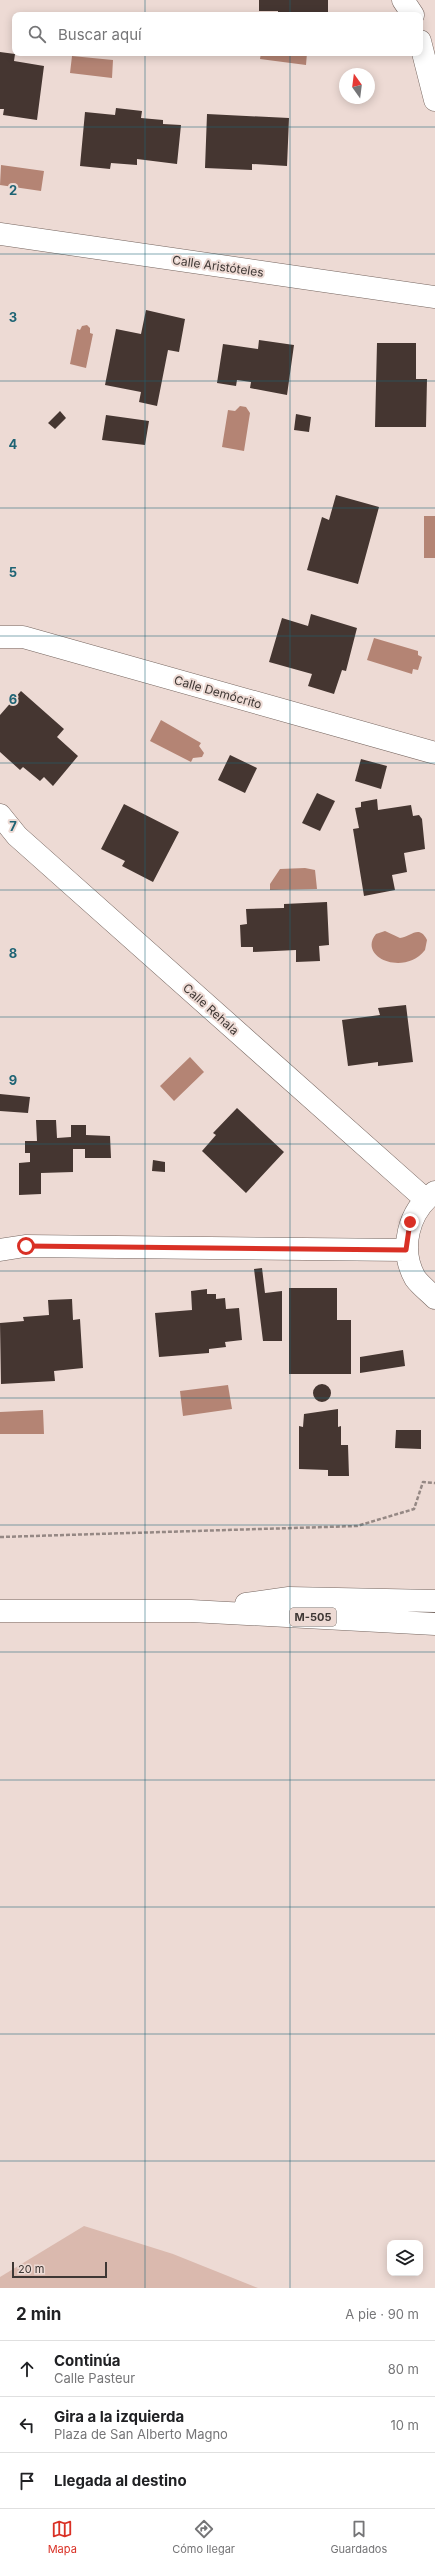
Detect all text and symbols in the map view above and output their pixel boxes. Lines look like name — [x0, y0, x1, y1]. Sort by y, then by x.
search box — [12, 12, 423, 56]
icon: search — [26, 23, 48, 45]
text: Buscar aquí — [58, 25, 142, 44]
north arrow — [339, 68, 375, 104]
text: 2 — [9, 182, 17, 198]
street label: Calle Aristóteles — [171, 252, 265, 280]
text: 3 — [9, 309, 17, 325]
text: 4 — [9, 436, 18, 452]
text: 5 — [9, 564, 17, 580]
street label: Calle Demócrito — [172, 672, 264, 712]
text: 6 — [9, 691, 17, 707]
text: 7 — [9, 818, 17, 834]
text: 8 — [9, 945, 17, 961]
street label: Calle Rehala — [180, 980, 242, 1038]
text: 9 — [9, 1072, 17, 1088]
route end — [401, 1213, 419, 1231]
route start — [17, 1237, 35, 1255]
road number: M-505 — [290, 1608, 336, 1626]
map controls — [387, 2240, 423, 2276]
button: layers — [387, 2240, 423, 2276]
scale bar — [12, 2260, 107, 2279]
text: 20 m — [18, 2262, 44, 2276]
text: 2 min — [16, 2304, 61, 2324]
text: A pie · 90 m — [345, 2306, 419, 2322]
text: Continúa — [54, 2351, 121, 2370]
icon: ahead — [16, 2358, 38, 2380]
text: 80 m — [388, 2361, 419, 2377]
text: Calle Pasteur — [54, 2370, 135, 2386]
text: Gira a la izquierda — [54, 2407, 184, 2426]
icon: left — [16, 2414, 38, 2436]
text: 10 m — [390, 2417, 419, 2433]
text: Plaza de San Alberto Magno — [54, 2426, 228, 2442]
icon: arrive — [16, 2470, 38, 2492]
text: Llegada al destino — [54, 2471, 187, 2490]
tab: Mapa — [48, 2518, 77, 2556]
tab: Cómo llegar — [172, 2518, 235, 2556]
tab: Guardados — [330, 2518, 387, 2556]

